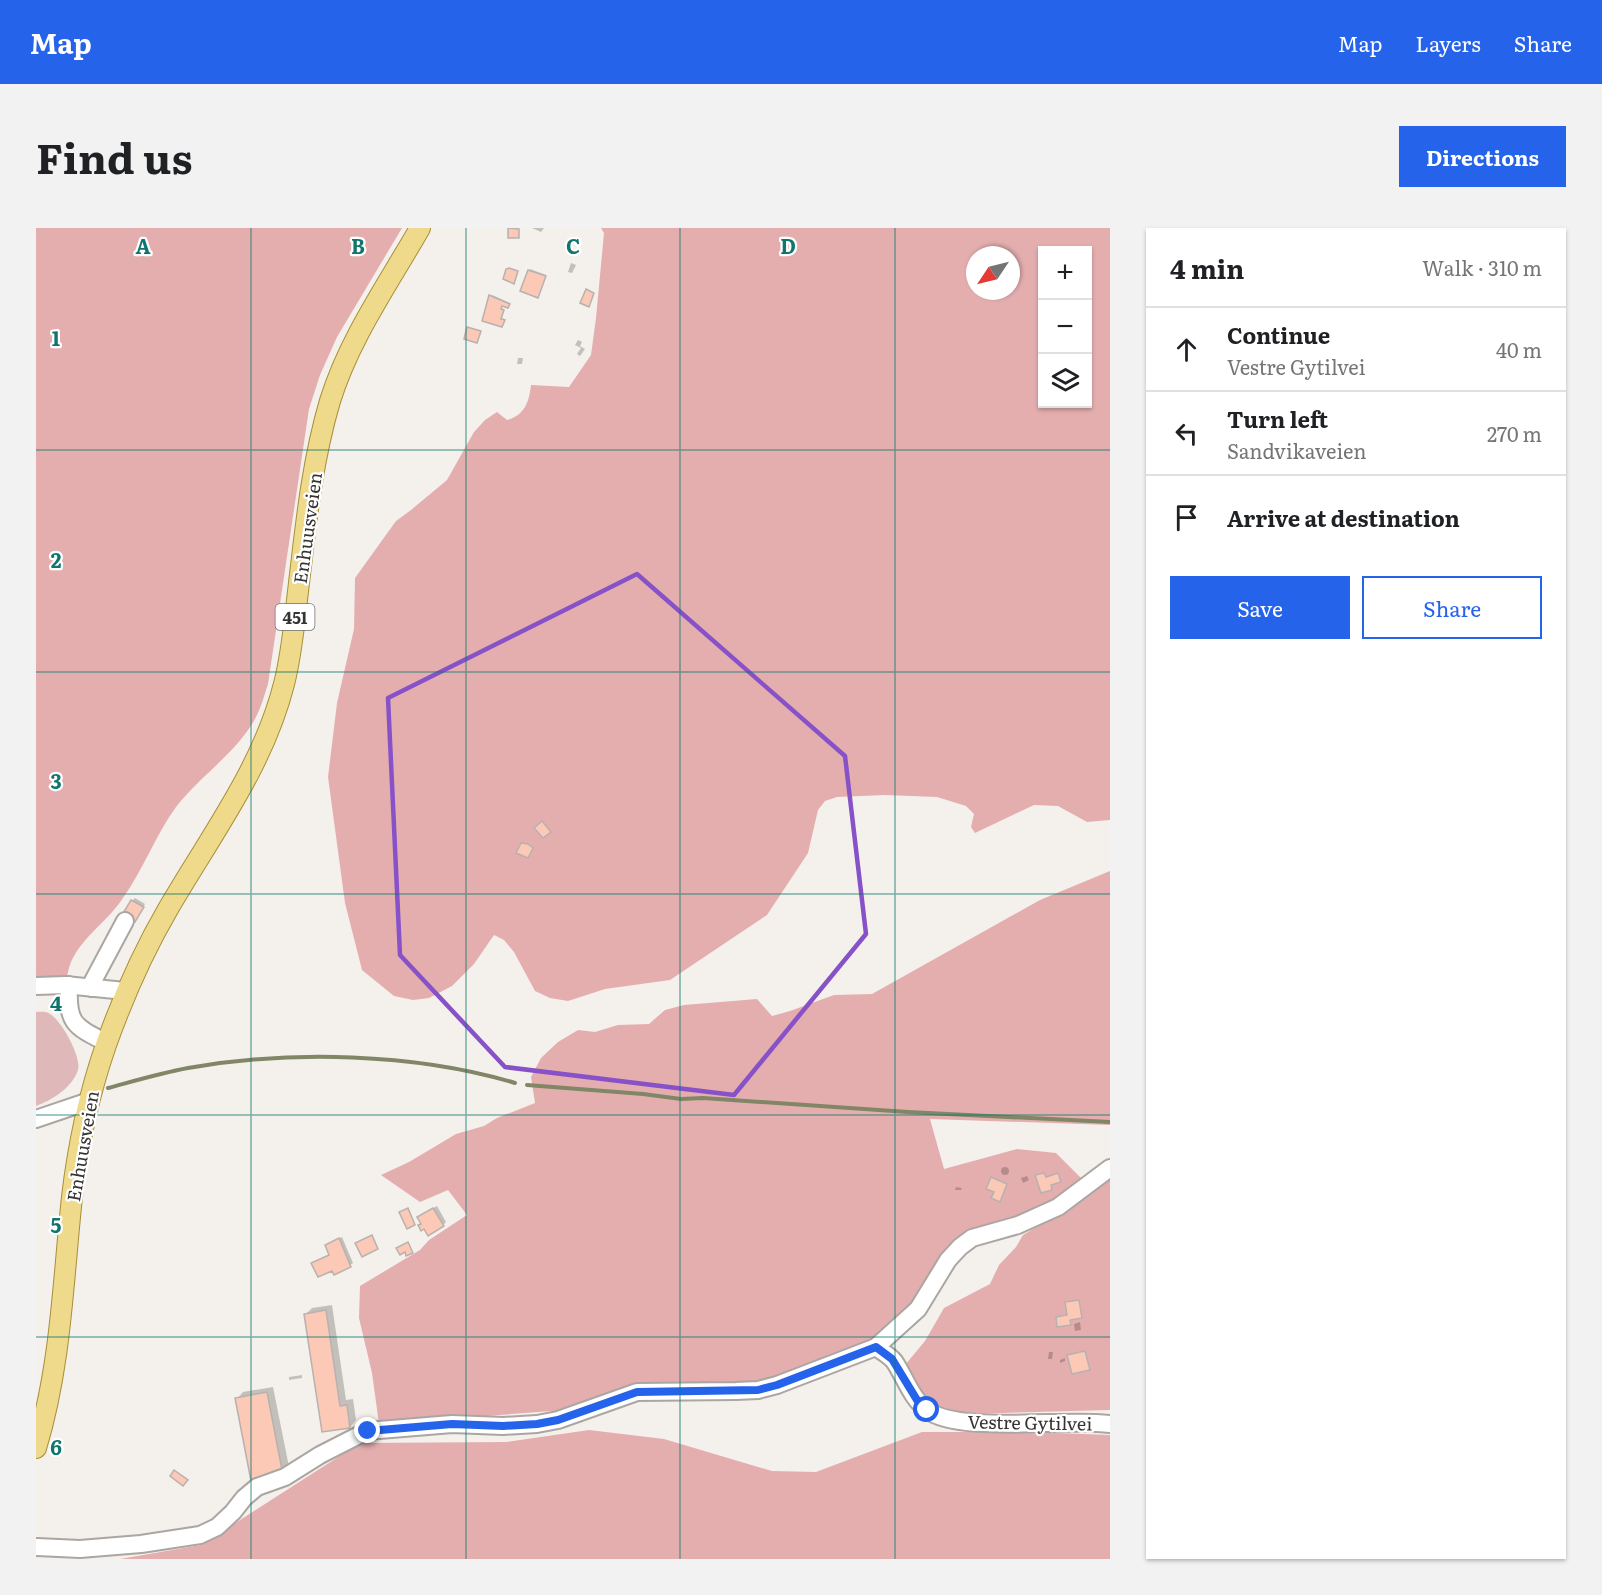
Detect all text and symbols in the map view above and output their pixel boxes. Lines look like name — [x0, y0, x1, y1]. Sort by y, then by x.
text: Map — [30, 21, 92, 63]
text: Map — [1338, 27, 1383, 58]
text: Layers — [1416, 27, 1481, 58]
text: Share — [1514, 27, 1572, 58]
text: Find us — [36, 125, 193, 187]
button: Directions — [1399, 126, 1566, 187]
text: A — [135, 230, 151, 260]
text: B — [351, 230, 365, 260]
text: C — [566, 230, 580, 260]
text: D — [780, 230, 796, 260]
north arrow — [966, 246, 1020, 300]
map controls — [1038, 246, 1092, 408]
button: + — [1038, 246, 1092, 300]
text: 4 min — [1170, 248, 1244, 287]
text: Walk · 310 m — [1422, 252, 1542, 282]
button: − — [1038, 300, 1092, 354]
text: Continue — [1227, 318, 1330, 351]
text: 1 — [52, 322, 60, 352]
icon: ahead — [1170, 333, 1203, 366]
text: 40 m — [1496, 334, 1542, 364]
text: Vestre Gytilvei — [1227, 351, 1365, 381]
button: layers — [1038, 354, 1092, 408]
text: Turn left — [1227, 402, 1328, 435]
icon: left — [1170, 417, 1203, 450]
text: 270 m — [1487, 418, 1542, 448]
text: Sandvikaveien — [1227, 435, 1367, 465]
street label: Enhuusveien — [286, 470, 328, 585]
icon: arrive — [1170, 501, 1203, 534]
text: Arrive at destination — [1227, 501, 1460, 534]
text: 2 — [51, 544, 62, 574]
button: Save — [1170, 576, 1350, 639]
button: Share — [1362, 576, 1542, 639]
road number: 451 — [276, 604, 314, 630]
text: 3 — [50, 765, 62, 795]
text: 4 — [50, 987, 62, 1017]
street label: Enhuusveien — [59, 1088, 105, 1204]
text: 5 — [51, 1209, 62, 1239]
route start — [913, 1396, 939, 1422]
street label: Vestre Gytilvei — [967, 1407, 1093, 1437]
route end — [354, 1417, 380, 1443]
text: 6 — [50, 1431, 62, 1461]

